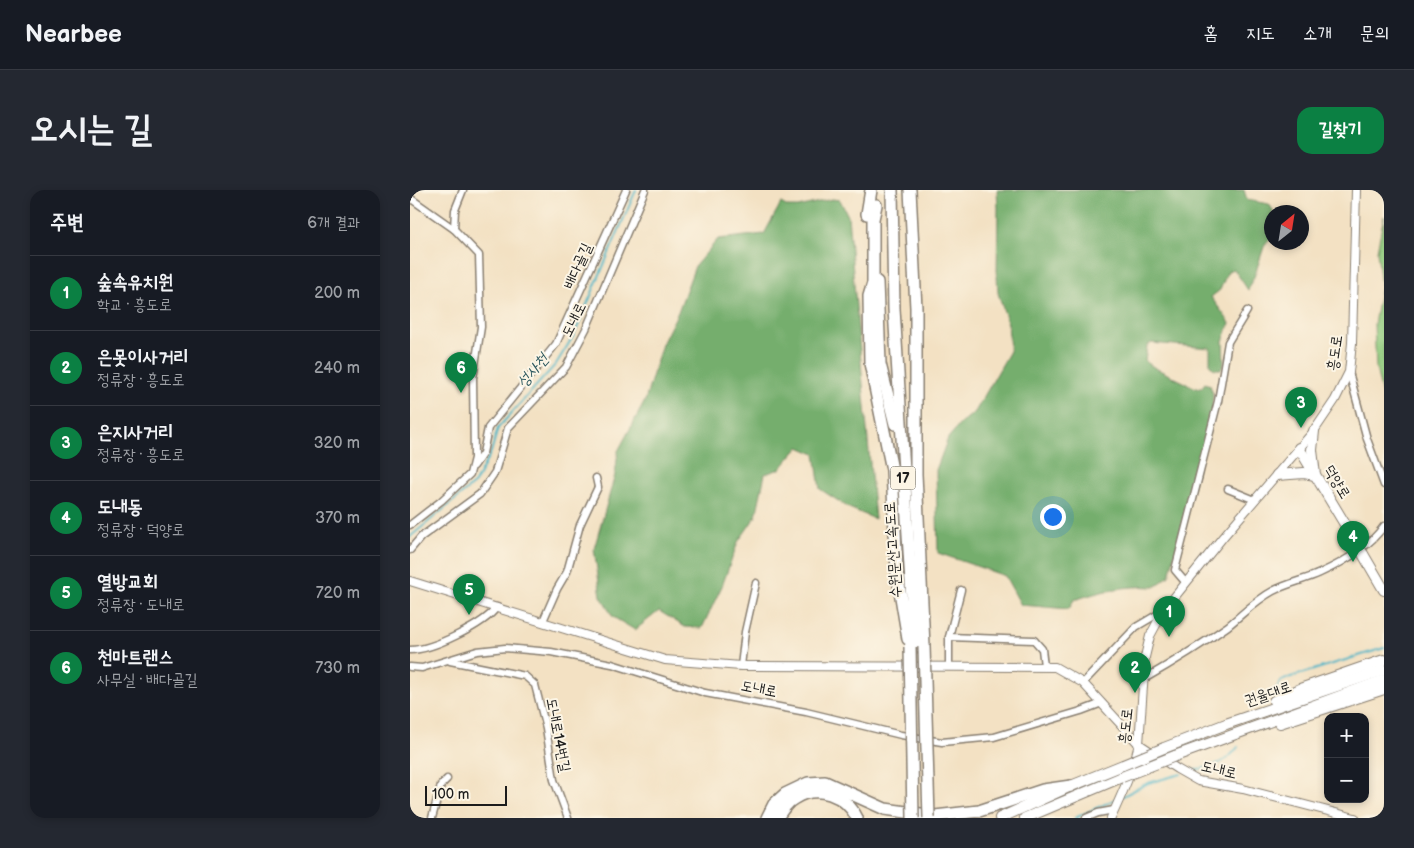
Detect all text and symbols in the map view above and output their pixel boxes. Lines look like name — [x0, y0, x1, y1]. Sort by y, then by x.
text: Nearbee — [25, 20, 122, 49]
text: 홈 — [1204, 23, 1218, 44]
text: 지도 — [1246, 23, 1275, 44]
text: 소개 — [1303, 23, 1332, 44]
text: 문의 — [1360, 23, 1389, 44]
button: 길찾기 — [1297, 107, 1384, 154]
text: 오시는 길 — [30, 108, 152, 151]
north arrow — [1264, 205, 1309, 250]
text: 주변 — [50, 210, 84, 235]
text: 6개 결과 — [307, 214, 360, 233]
street label: 배다골길 — [560, 240, 596, 292]
text: 숲속유치원 — [97, 271, 173, 294]
text: 1 — [63, 284, 69, 303]
text: 200 m — [314, 284, 360, 303]
text: 학교 · 흥도로 — [97, 296, 172, 315]
street label: 도내로 — [558, 300, 590, 340]
street label: 흥도로 — [1323, 334, 1347, 372]
text: 은못이사거리 — [97, 346, 189, 369]
water label: 성사천 — [513, 349, 554, 392]
pin: 6 — [445, 352, 477, 393]
text: 2 — [61, 359, 71, 378]
text: 240 m — [314, 359, 360, 378]
text: 정류장 · 흥도로 — [97, 371, 185, 390]
pin: 3 — [1285, 387, 1317, 428]
text: 은지사거리 — [97, 421, 173, 444]
text: 3 — [61, 434, 71, 453]
text: 320 m — [314, 434, 360, 453]
text: 정류장 · 흥도로 — [97, 446, 185, 465]
street label: 덕양로 — [1320, 462, 1354, 502]
road number: 17 — [890, 466, 916, 490]
text: 도내동 — [97, 496, 143, 519]
street label: 수원문산고속도로 — [880, 501, 906, 599]
your location — [1040, 504, 1066, 530]
text: 4 — [61, 509, 71, 528]
text: 370 m — [315, 509, 360, 528]
text: 정류장 · 덕양로 — [97, 521, 185, 540]
pin: 4 — [1337, 521, 1369, 562]
text: 열방교회 — [97, 571, 158, 594]
pin: 5 — [453, 574, 485, 615]
text: 5 — [61, 584, 71, 603]
text: 720 m — [316, 584, 360, 603]
text: 정류장 · 도내로 — [97, 596, 185, 615]
pin: 1 — [1153, 596, 1185, 637]
text: 천마트랜스 — [97, 646, 173, 669]
pin: 2 — [1119, 652, 1151, 693]
text: 6 — [61, 659, 71, 678]
text: 730 m — [315, 659, 360, 678]
text: 사무실 · 배다골길 — [97, 671, 198, 690]
street label: 도내로 — [739, 676, 779, 702]
street label: 권율대로 — [1242, 677, 1294, 711]
street label: 도내로14번길 — [541, 696, 575, 774]
street label: 흥도로 — [1115, 707, 1137, 745]
map controls — [1324, 713, 1369, 803]
button: + — [1324, 713, 1369, 758]
street label: 도내로 — [1199, 757, 1239, 783]
button: − — [1324, 758, 1369, 803]
scale bar — [425, 783, 508, 806]
text: 100 m — [432, 786, 469, 803]

